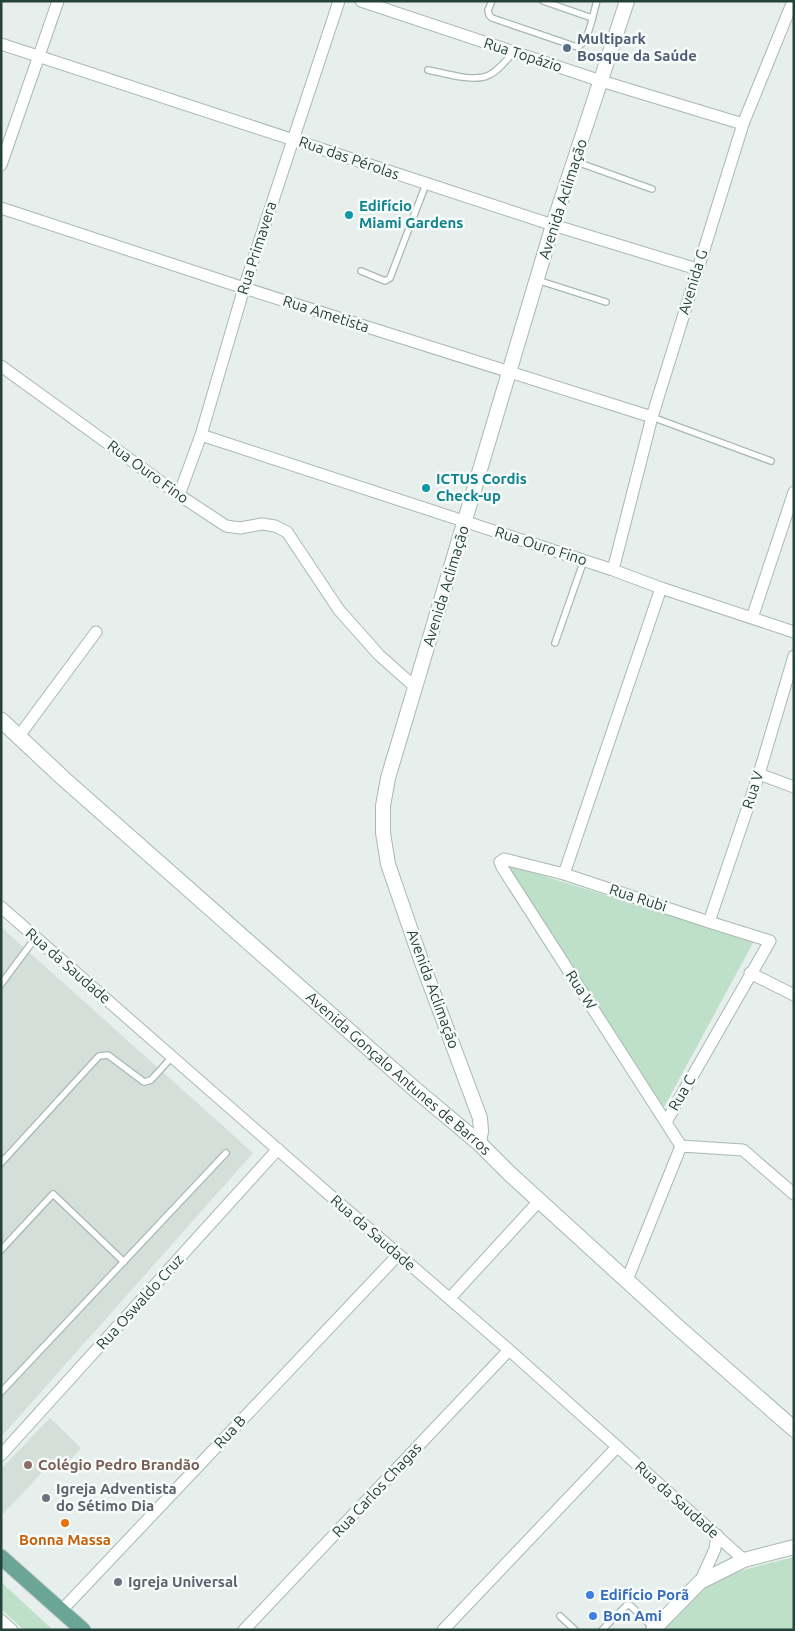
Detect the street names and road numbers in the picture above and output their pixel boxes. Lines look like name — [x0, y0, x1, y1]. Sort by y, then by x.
street label: Rua Topázio — [482, 34, 564, 75]
street label: Rua das Pérolas — [297, 132, 402, 183]
street label: Avenida Aclimação — [535, 136, 590, 261]
street label: Rua Primavera — [233, 199, 280, 297]
street label: Avenida G — [675, 247, 710, 316]
street label: Rua Ametista — [281, 292, 371, 335]
street label: Rua Ouro Fino — [104, 436, 192, 507]
street label: Avenida Aclimação — [419, 523, 472, 648]
street label: Rua Ouro Fino — [493, 523, 589, 568]
street label: Rua V — [738, 768, 767, 811]
street label: Rua Rubi — [607, 880, 669, 915]
street label: Rua da Saudade — [22, 924, 114, 1007]
street label: Avenida Aclimação — [404, 927, 463, 1051]
street label: Rua W — [563, 967, 600, 1012]
street label: Avenida Gonçalo Antunes de Barros — [303, 988, 495, 1158]
street label: Rua C — [665, 1072, 698, 1114]
street label: Rua da Saudade — [327, 1191, 419, 1274]
street label: Rua Oswaldo Cruz — [93, 1251, 187, 1353]
street label: Rua B — [210, 1412, 249, 1452]
street label: Rua Carlos Chagas — [329, 1439, 425, 1540]
street label: Rua da Saudade — [632, 1458, 723, 1542]

